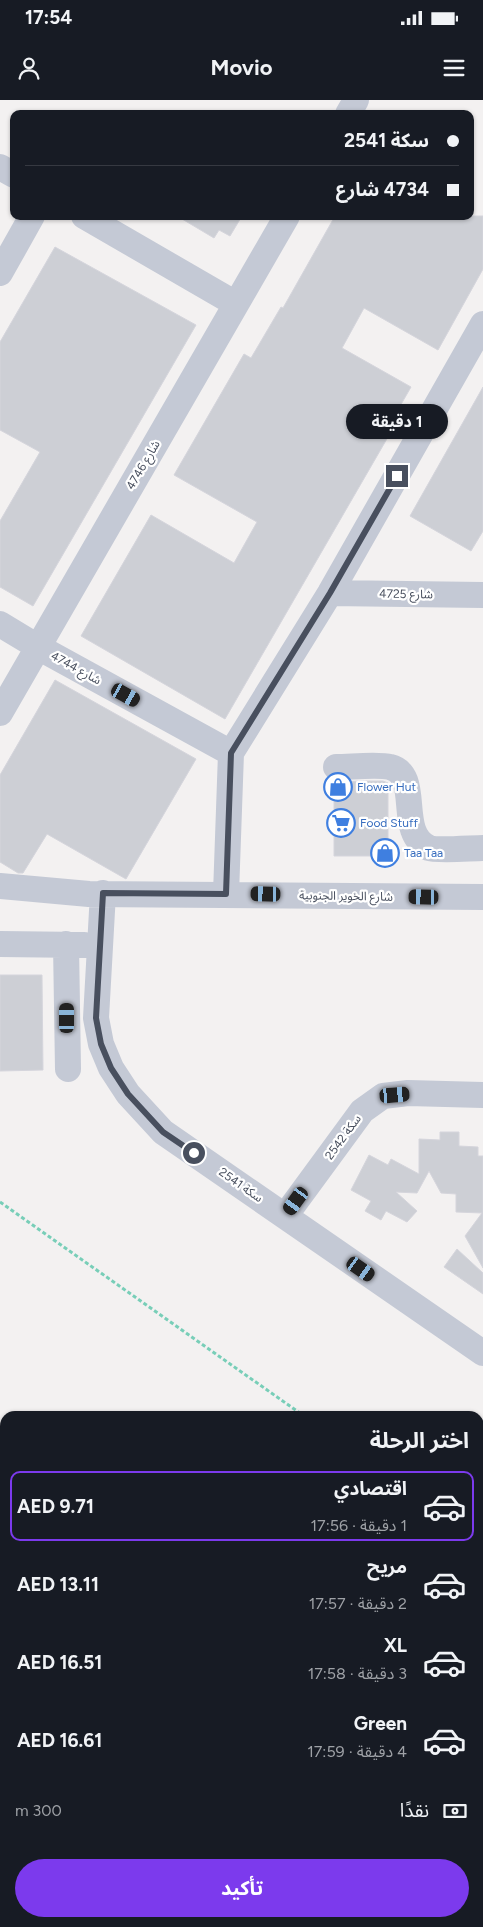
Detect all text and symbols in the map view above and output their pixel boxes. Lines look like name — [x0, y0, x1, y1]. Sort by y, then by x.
text: 17:54 — [25, 6, 72, 29]
icon: person — [15, 54, 43, 82]
text: Movio — [211, 54, 272, 81]
icon: menu — [440, 54, 468, 82]
text: سكة 2541 — [344, 129, 429, 152]
text: 4734 شارع — [336, 178, 429, 201]
callout: 1 دقيقة — [346, 404, 448, 438]
text: 1 دقيقة — [372, 412, 422, 431]
street label: 4746 شارع — [123, 438, 164, 493]
route end — [386, 465, 408, 487]
street label: 4725 شارع — [379, 587, 433, 603]
street label: 4744 شارع — [48, 649, 104, 689]
car — [109, 681, 142, 709]
shop icon: Flower Hut — [323, 772, 353, 802]
place label: Flower Hut — [357, 780, 417, 794]
supermarket icon: Food Stuff — [326, 808, 356, 838]
place label: Food Stuff — [360, 816, 418, 830]
shop icon: Taa Taa — [370, 838, 400, 868]
place label: Taa Taa — [404, 846, 443, 860]
car — [250, 886, 281, 902]
street label: شارع الخوير الجنوبية — [299, 888, 393, 906]
car — [408, 889, 439, 905]
car — [59, 1003, 74, 1033]
car — [379, 1086, 410, 1104]
street label: سكة 2542 — [322, 1112, 364, 1162]
route start — [183, 1142, 205, 1164]
street label: سكة 2541 — [216, 1165, 266, 1205]
car — [281, 1184, 310, 1218]
car — [344, 1254, 377, 1284]
text: اختر الرحلة — [370, 1427, 469, 1454]
text: اقتصادي — [334, 1477, 407, 1500]
icon: car — [422, 1484, 467, 1529]
text: AED 9.71 — [17, 1495, 94, 1518]
text: 1 دقيقة · 17:56 — [311, 1516, 407, 1535]
text: مريح — [367, 1555, 407, 1578]
icon: car — [422, 1562, 467, 1607]
text: AED 13.11 — [17, 1573, 99, 1596]
text: 2 دقيقة · 17:57 — [309, 1594, 407, 1613]
text: XL — [384, 1634, 407, 1657]
icon: car — [422, 1640, 467, 1685]
text: AED 16.51 — [17, 1651, 102, 1674]
text: 3 دقيقة · 17:58 — [308, 1664, 407, 1683]
text: Green — [354, 1712, 407, 1735]
icon: car — [422, 1718, 467, 1763]
text: AED 16.61 — [17, 1729, 102, 1752]
text: 4 دقيقة · 17:59 — [307, 1742, 407, 1761]
icon: cash — [441, 1797, 469, 1825]
text: نقدًا — [400, 1799, 429, 1822]
text: 300 m — [15, 1801, 62, 1820]
button: تأكيد — [15, 1859, 469, 1917]

